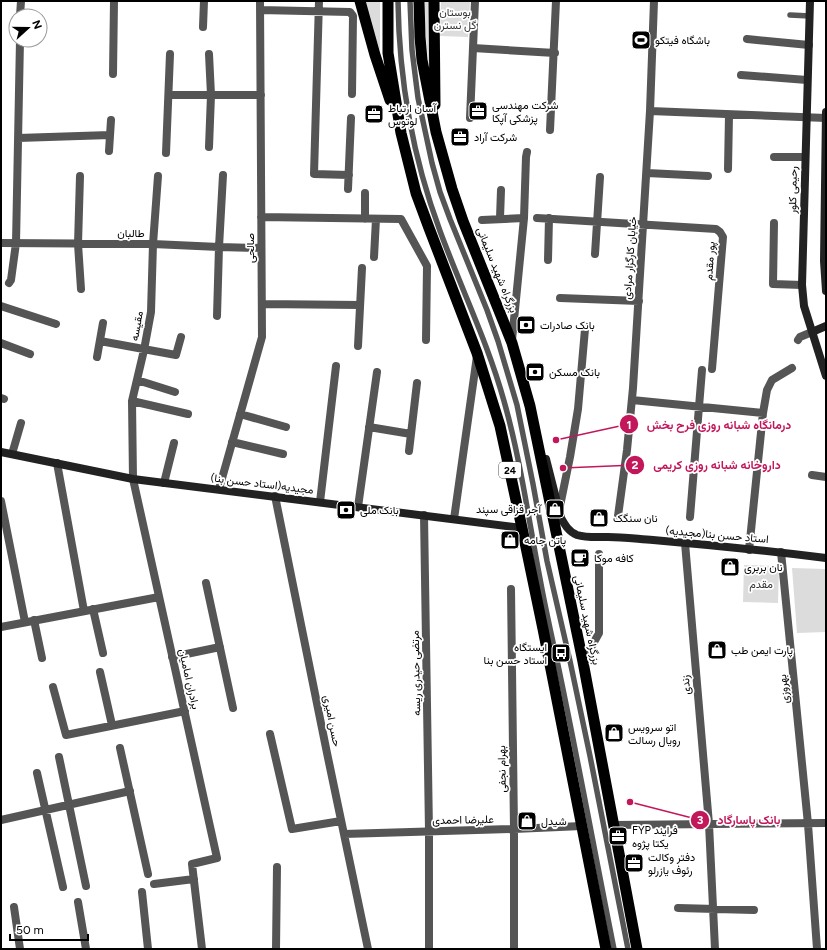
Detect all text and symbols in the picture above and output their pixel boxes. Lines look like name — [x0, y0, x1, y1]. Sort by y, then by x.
park label: بوستان گل نسترن — [434, 6, 476, 32]
north arrow — [8, 8, 48, 48]
text: N — [29, 18, 44, 31]
sports icon: باشگاه فیتکو — [630, 29, 652, 51]
place label: باشگاه فیتکو — [655, 34, 710, 47]
place label: شرکت مهندسی پزشکی آپکا — [492, 99, 559, 126]
office icon: شرکت مهندسی پزشکی آپکا — [467, 100, 489, 122]
place label: آسان ارتباط لوتوس — [388, 102, 437, 128]
office icon: آسان ارتباط لوتوس — [363, 103, 385, 125]
office icon: شرکت آراد — [449, 126, 471, 148]
place label: شرکت آراد — [474, 131, 517, 144]
street label: رحیمی کلور — [786, 166, 800, 215]
street label: خیابان کارگزار مرادی — [621, 216, 639, 300]
street label: بزرگراه شهید سلیمانی — [474, 225, 520, 315]
street label: طالبان — [117, 227, 145, 240]
street label: صالحی — [244, 233, 257, 263]
street label: پور مقدم — [702, 241, 719, 281]
street label: مقیسه — [128, 310, 146, 342]
bank icon: بانک صادرات — [515, 314, 537, 336]
place label: بانک صادرات — [540, 319, 595, 332]
bank icon: بانک مسکن — [524, 361, 546, 383]
place label: بانک مسکن — [549, 366, 600, 379]
callout: درمانگاه شبانه روزی فرح بخش — [619, 412, 799, 436]
text: 1 — [626, 418, 632, 432]
text: درمانگاه شبانه روزی فرح بخش — [647, 418, 791, 433]
callout: داروخانه شبانه روزی کریمی — [625, 453, 788, 477]
text: 2 — [632, 458, 639, 472]
text: داروخانه شبانه روزی کریمی — [653, 458, 781, 473]
road number: 24 — [499, 462, 521, 478]
street label: مجیدیه(استاد حسن بنا) — [210, 471, 314, 497]
shop icon: آجر قزاقی سپند — [544, 498, 566, 520]
bank icon: بانک ملی — [335, 499, 357, 521]
place label: آجر قزاقی سپند — [476, 503, 542, 517]
place label: بانک ملی — [360, 504, 399, 517]
shop icon: نان سنگک — [588, 507, 610, 529]
place label: نان سنگک — [613, 512, 658, 525]
street label: استاد حسن بنا(مجیدیه) — [665, 524, 769, 546]
shop icon: پاتن جامه — [499, 529, 521, 551]
place label: پاتن جامه — [524, 534, 566, 548]
cafe icon: کافه موکا — [569, 547, 591, 569]
place label: کافه موکا — [594, 552, 634, 565]
shop icon: نان بربری — [719, 556, 741, 578]
place label: نان بربری — [744, 561, 783, 574]
street label: بزرگراه شهید سلیمانی — [571, 574, 603, 666]
park label: مقدم — [749, 578, 773, 592]
street label: مرتضی حیدری ریسه — [409, 630, 423, 716]
shop icon: پارت ایمن طب — [706, 639, 728, 661]
place label: ایستگاه استاد حسن بنا — [484, 641, 547, 667]
bus stop icon: ایستگاه استاد حسن بنا — [550, 642, 572, 664]
place label: پارت ایمن طب — [731, 644, 793, 658]
street label: برادران امامیان — [176, 647, 202, 711]
street label: زندی — [679, 674, 693, 695]
street label: بهروزی — [776, 674, 792, 704]
street label: حسن امیری — [321, 694, 343, 748]
place label: اتو سرویس رویال رسالت — [628, 721, 681, 747]
shop icon: اتو سرویس رویال رسالت — [603, 722, 625, 744]
street label: بهرام نجفی — [495, 745, 510, 793]
callout: بانک پاسارگاد — [690, 808, 789, 832]
shop icon: شیدل — [516, 810, 538, 832]
street label: علیرضا احمدی — [432, 813, 494, 827]
text: 3 — [697, 813, 704, 827]
text: بانک پاسارگاد — [718, 813, 781, 828]
place label: شیدل — [541, 815, 567, 828]
place label: FYP فرایند یکتا پژوه — [632, 824, 678, 851]
office icon: FYP فرایند یکتا پژوه — [607, 825, 629, 847]
place label: دفتر وکالت رئوف یازرلو — [648, 851, 695, 877]
office icon: دفتر وکالت رئوف یازرلو — [623, 852, 645, 874]
scale bar — [10, 916, 88, 942]
text: 50 m — [16, 923, 44, 937]

